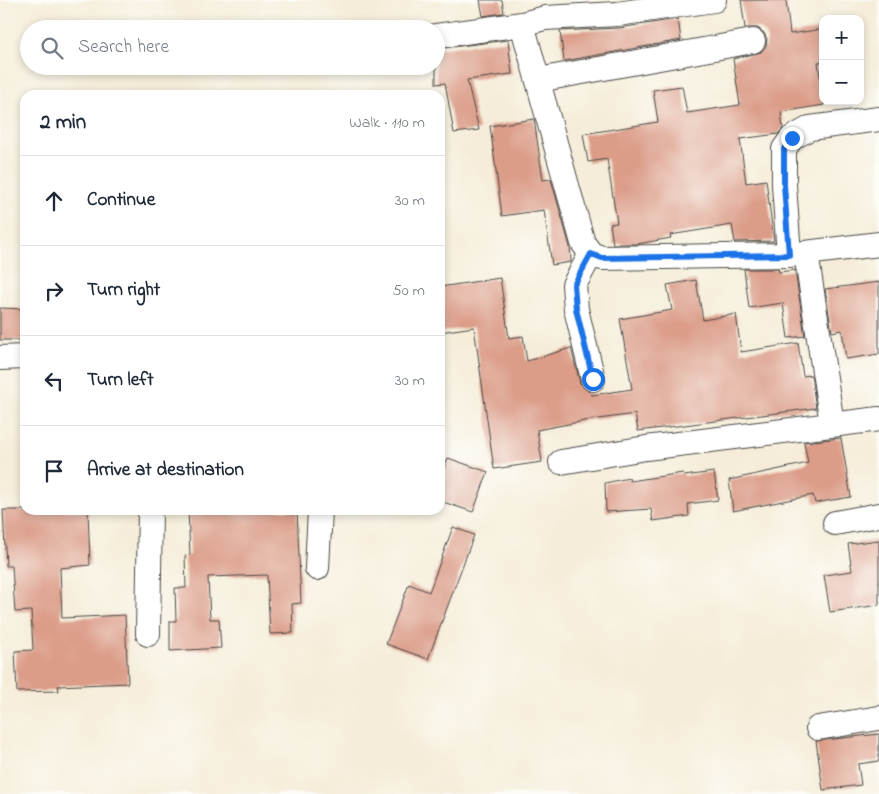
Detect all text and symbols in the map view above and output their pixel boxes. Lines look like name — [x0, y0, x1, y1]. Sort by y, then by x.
map controls — [819, 15, 864, 105]
button: + — [819, 15, 864, 60]
search box — [20, 20, 445, 75]
icon: search — [38, 34, 66, 62]
text: Search here — [78, 34, 169, 61]
button: − — [819, 60, 864, 105]
text: 2 min — [40, 108, 86, 138]
text: Walk · 110 m — [349, 111, 425, 135]
route end — [781, 127, 804, 150]
icon: ahead — [40, 187, 68, 215]
text: Continue — [87, 187, 155, 214]
text: 30 m — [395, 189, 425, 213]
icon: right — [40, 277, 68, 305]
text: Turn right — [87, 277, 160, 304]
text: 50 m — [393, 279, 425, 303]
icon: left — [40, 367, 68, 395]
text: Turn left — [87, 367, 154, 394]
route start — [582, 368, 605, 391]
text: 30 m — [395, 369, 425, 393]
icon: arrive — [40, 457, 68, 485]
text: Arrive at destination — [87, 457, 244, 484]

